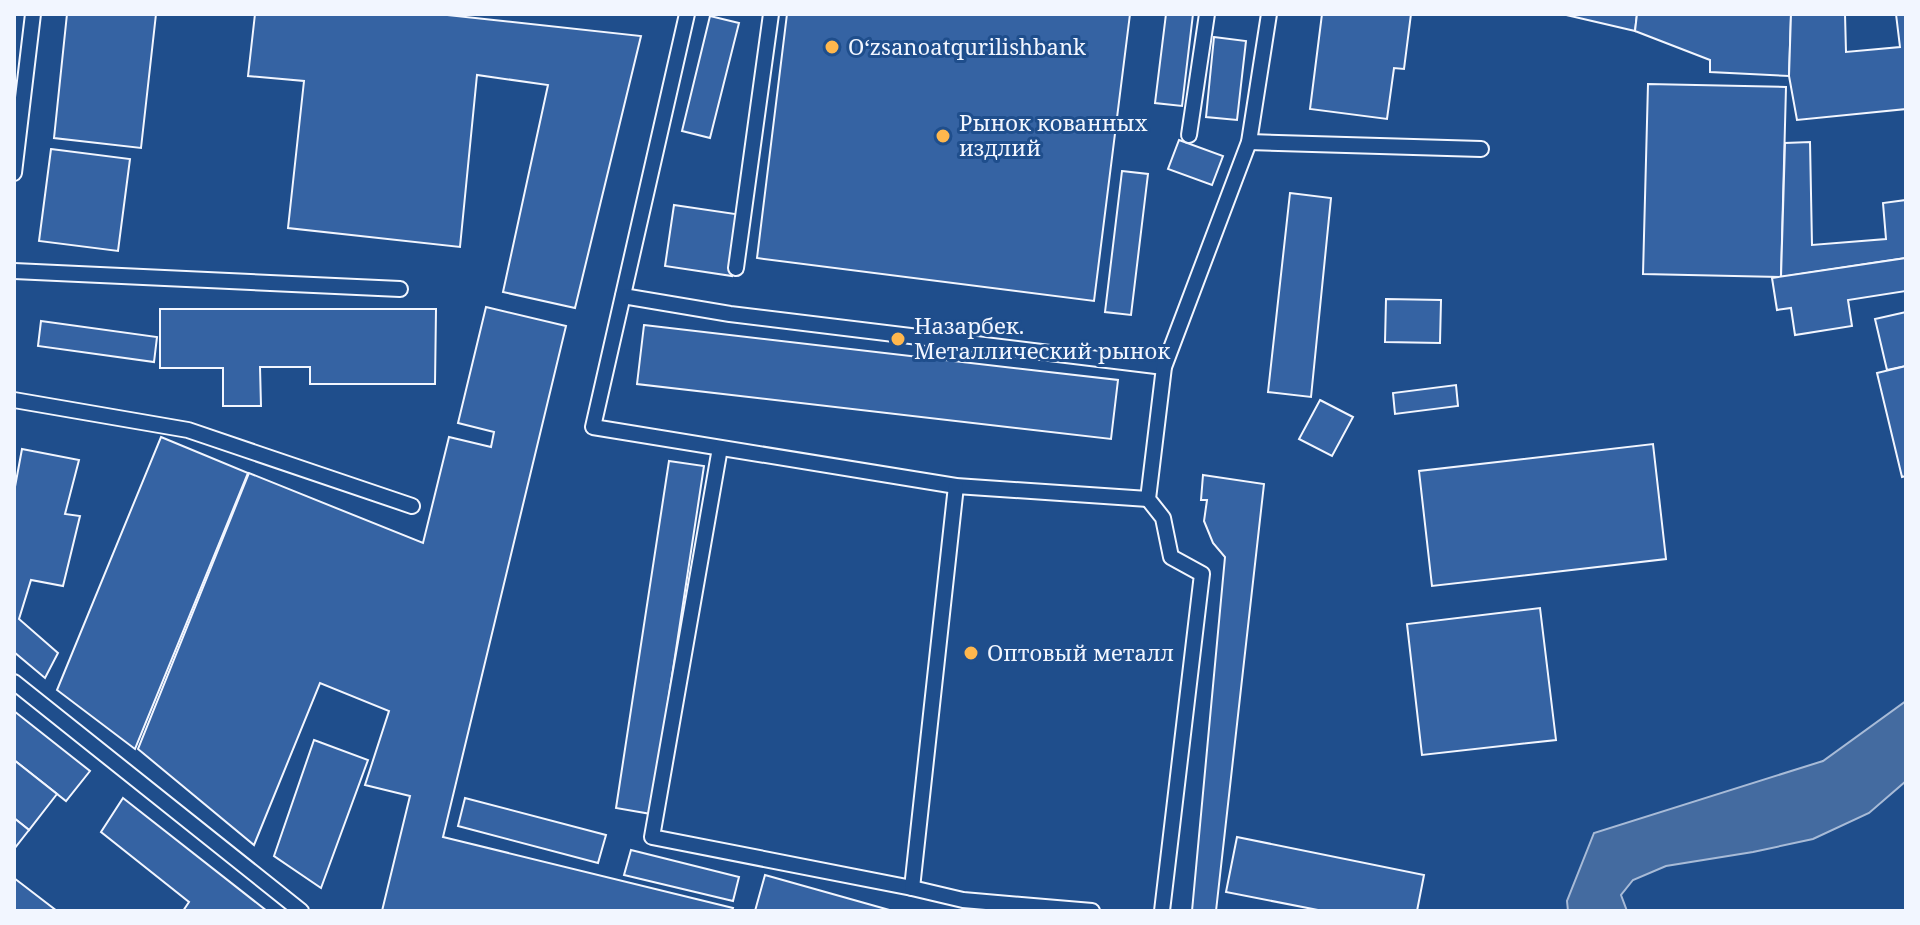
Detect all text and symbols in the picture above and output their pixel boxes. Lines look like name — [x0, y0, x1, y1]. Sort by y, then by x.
place label: Oʻzsanoatqurilishbank — [848, 31, 1086, 61]
marker: Oʻzsanoatqurilishbank — [823, 38, 841, 56]
place label: Рынок кованных издлий — [959, 107, 1148, 162]
marker: Рынок кованных издлий — [934, 127, 952, 145]
place label: Назарбек. Металлический рынок — [914, 310, 1171, 365]
marker: Назарбек. Металлический рынок — [889, 330, 907, 348]
place label: Оптовый металл — [987, 637, 1174, 667]
marker: Оптовый металл — [962, 644, 980, 662]

